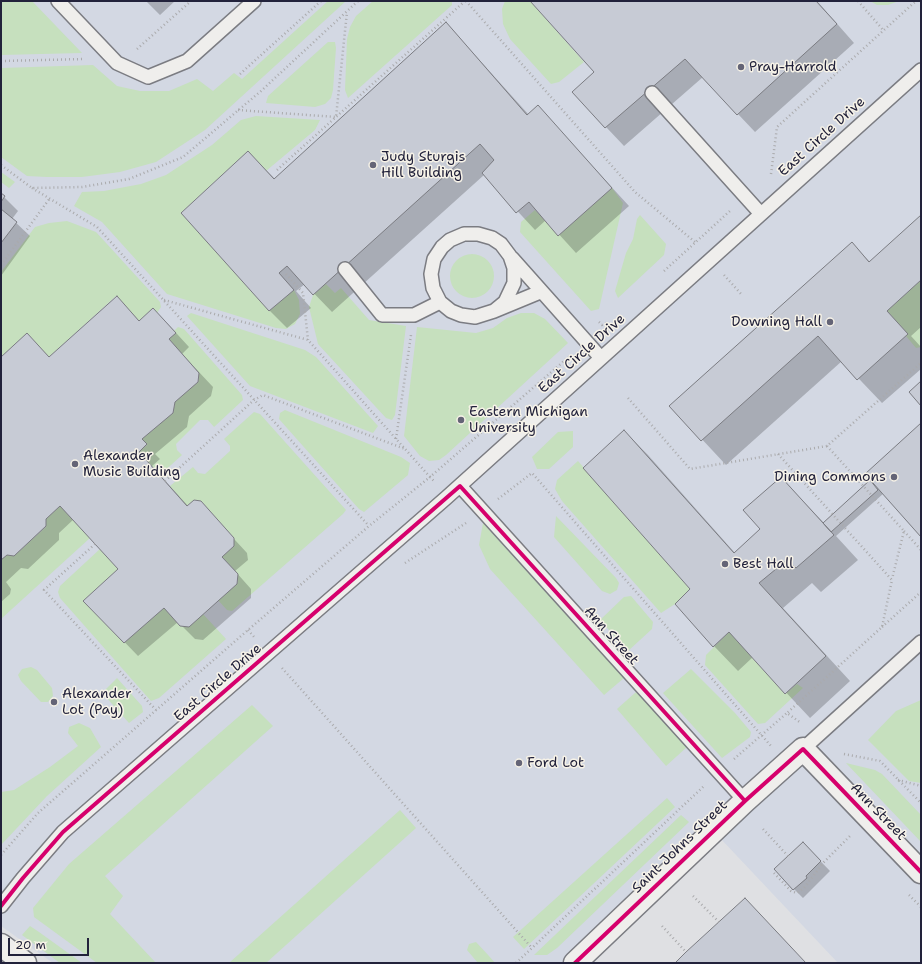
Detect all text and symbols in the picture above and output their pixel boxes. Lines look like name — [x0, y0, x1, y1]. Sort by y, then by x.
place label: Pray-Harrold — [749, 59, 837, 75]
marker: Pray-Harrold — [736, 62, 746, 72]
street label: East Circle Drive — [775, 94, 869, 180]
place label: Judy Sturgis Hill Building — [381, 149, 465, 182]
marker: Judy Sturgis Hill Building — [368, 160, 378, 170]
street label: East Circle Drive — [535, 311, 629, 397]
place label: Downing Hall — [731, 314, 822, 330]
marker: Downing Hall — [825, 317, 835, 327]
place label: Eastern Michigan University — [469, 404, 588, 436]
marker: Eastern Michigan University — [456, 415, 466, 425]
place label: Alexander Music Building — [83, 448, 180, 480]
marker: Alexander Music Building — [70, 459, 80, 469]
place label: Dining Commons — [774, 469, 886, 485]
marker: Dining Commons — [889, 472, 899, 482]
place label: Best Hall — [733, 556, 794, 572]
marker: Best Hall — [720, 559, 730, 569]
street label: Ann Street — [580, 603, 642, 669]
street label: East Circle Drive — [171, 640, 265, 726]
place label: Alexander Lot (Pay) — [62, 686, 132, 718]
marker: Alexander Lot (Pay) — [49, 697, 59, 707]
place label: Ford Lot — [527, 755, 584, 771]
marker: Ford Lot — [514, 758, 524, 768]
street label: Ann Street — [847, 780, 909, 844]
street label: Saint Johns Street — [629, 797, 731, 897]
scale bar — [10, 930, 91, 956]
text: 20 m — [15, 937, 46, 953]

